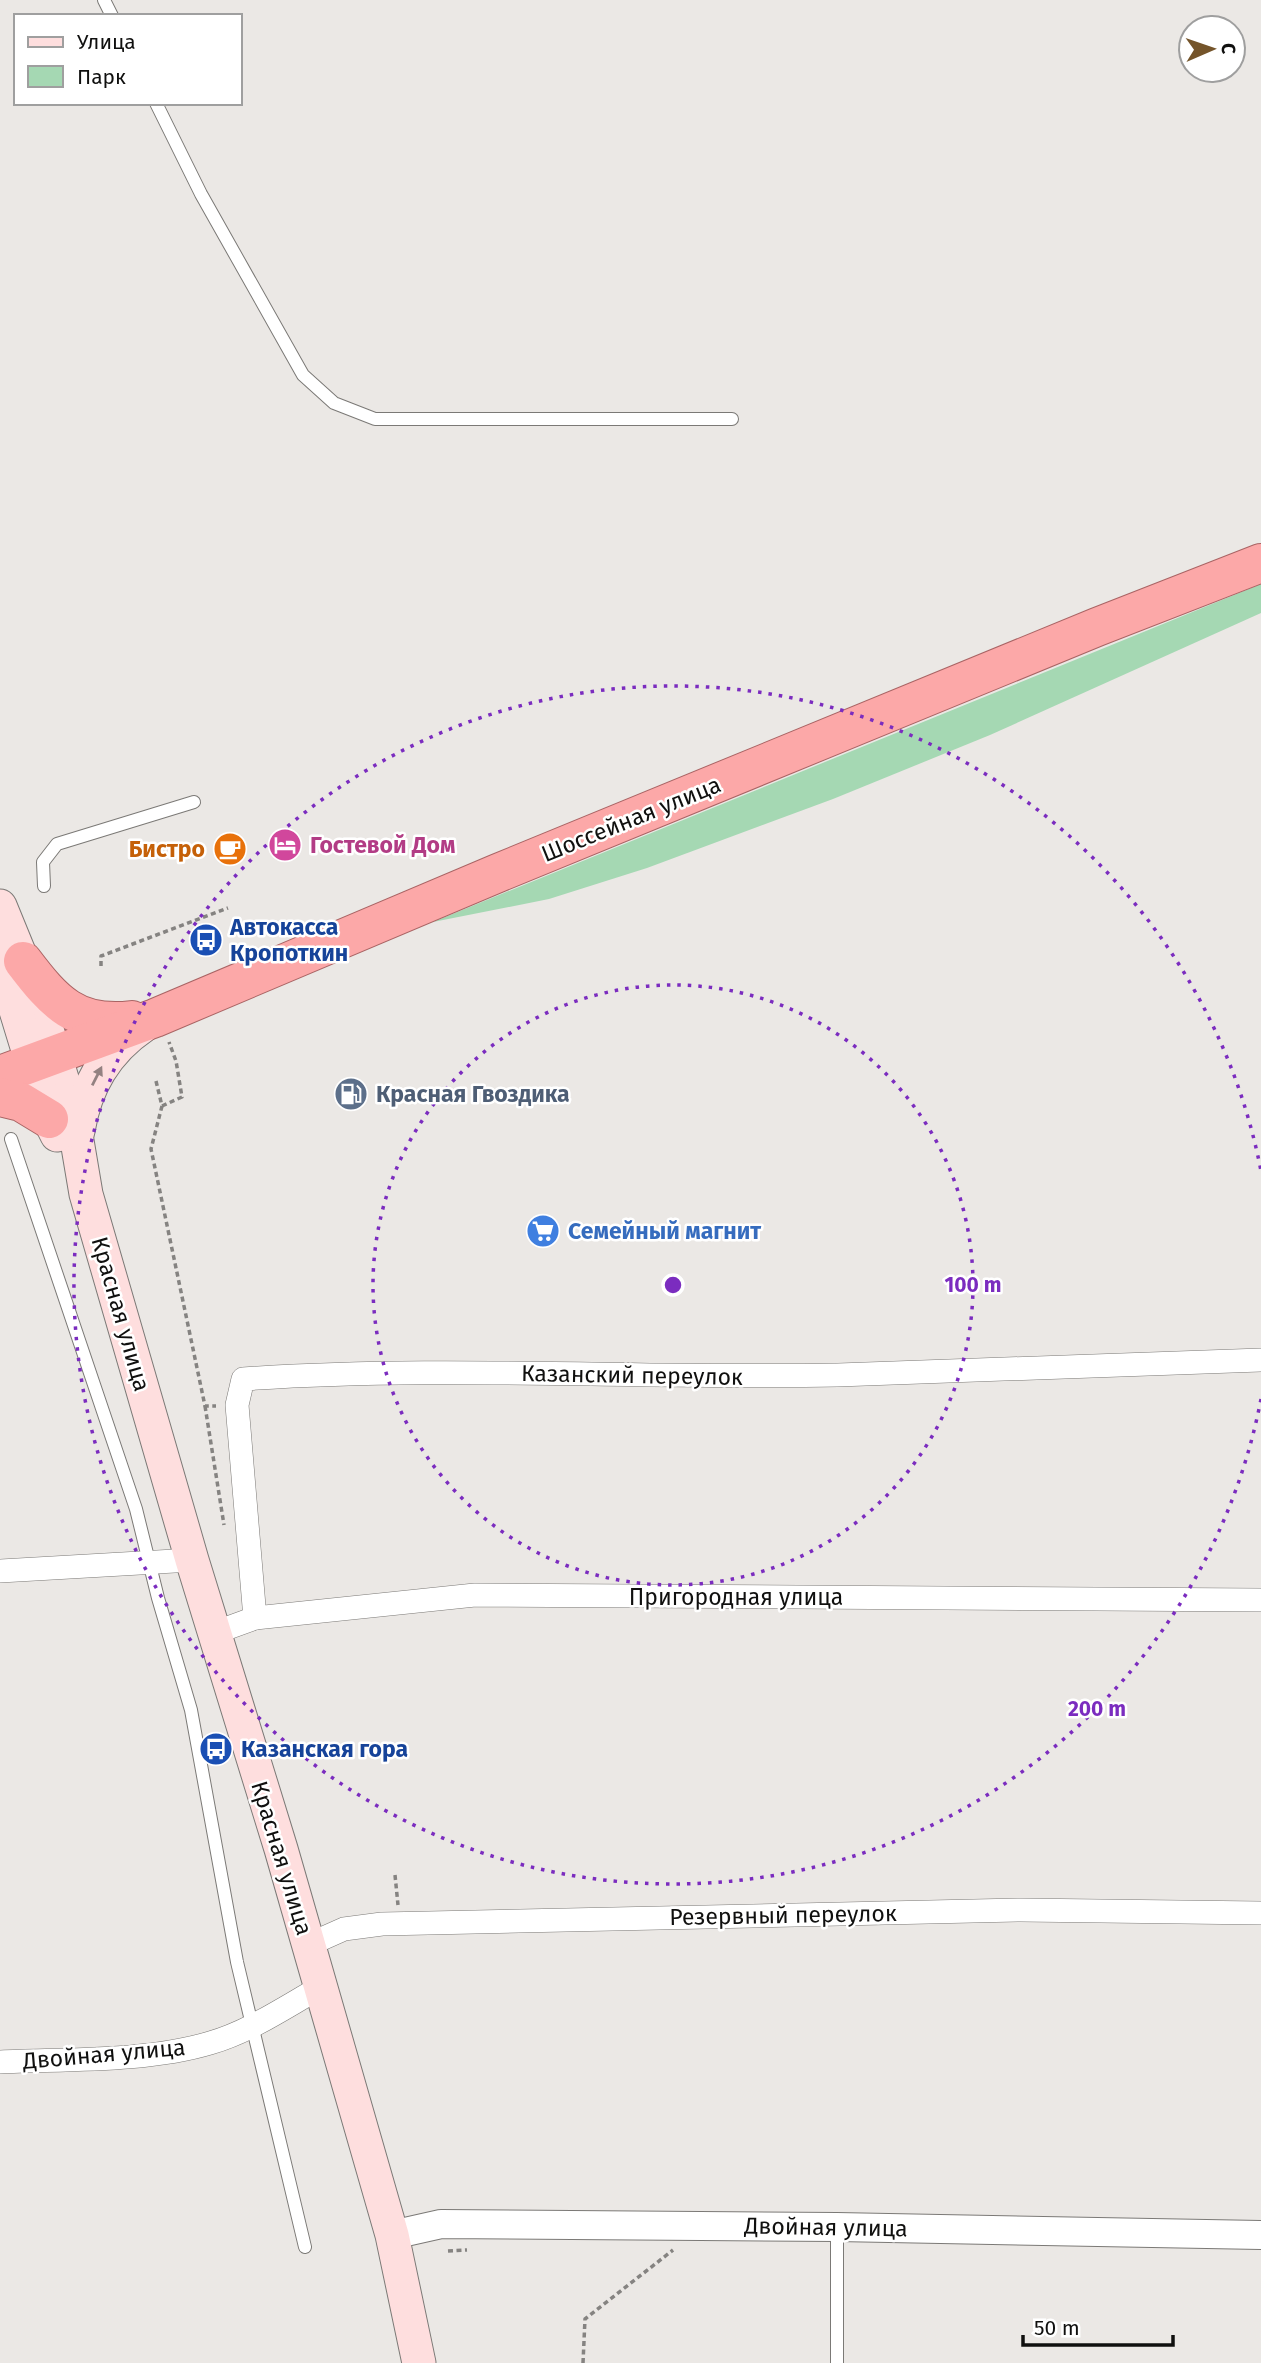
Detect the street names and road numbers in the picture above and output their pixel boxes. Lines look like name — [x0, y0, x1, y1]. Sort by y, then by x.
street label: Шоссейная улица — [537, 770, 725, 868]
street label: Красная улица — [86, 1233, 156, 1395]
street label: Казанский переулок — [521, 1359, 743, 1391]
street label: Пригородная улица — [629, 1583, 843, 1611]
street label: Красная улица — [245, 1778, 319, 1938]
street label: Резервный переулок — [669, 1899, 897, 1931]
street label: Двойная улица — [21, 2033, 186, 2075]
street label: Двойная улица — [743, 2212, 908, 2242]

